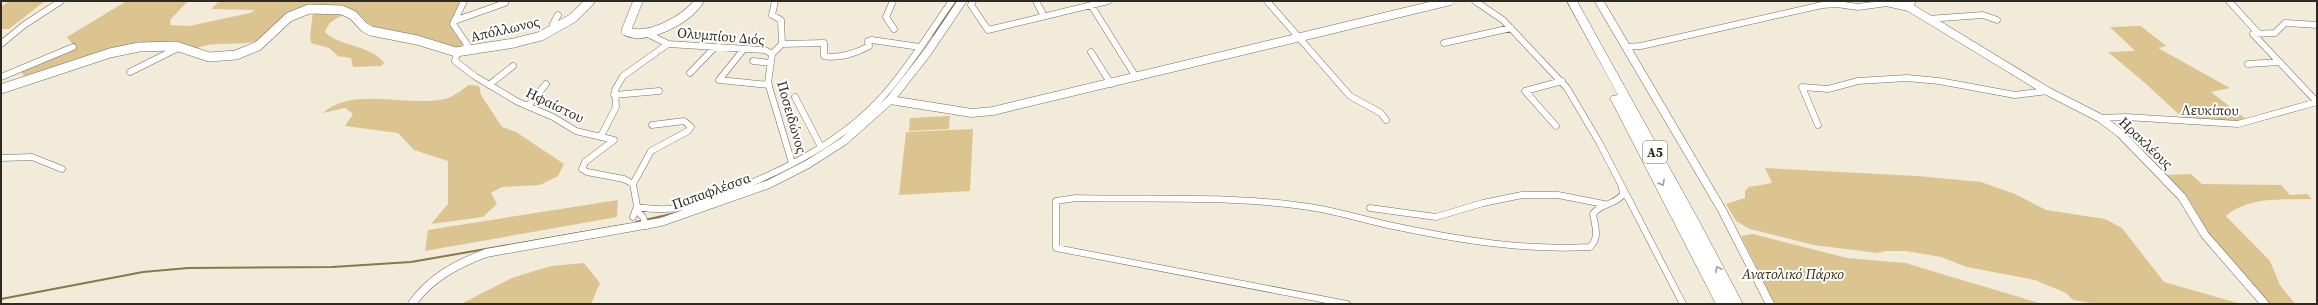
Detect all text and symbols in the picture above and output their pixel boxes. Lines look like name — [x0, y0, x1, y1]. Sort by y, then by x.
street label: Απόλλωνος — [468, 11, 542, 47]
street label: Ολυμπίου Διός — [676, 22, 766, 50]
street label: Ποσειδώνος — [772, 78, 812, 156]
street label: Ηφαίστου — [523, 82, 587, 128]
street label: Λευκίπου — [2181, 100, 2239, 120]
street label: Ηρακλέους — [2115, 112, 2177, 174]
road number: Α5 — [1643, 141, 1667, 163]
street label: Παπαφλέσσα — [669, 167, 753, 214]
one-way arrow — [1657, 179, 1664, 186]
park label: Ανατολικό Πάρκο — [1741, 264, 1844, 284]
one-way arrow — [1715, 266, 1723, 274]

